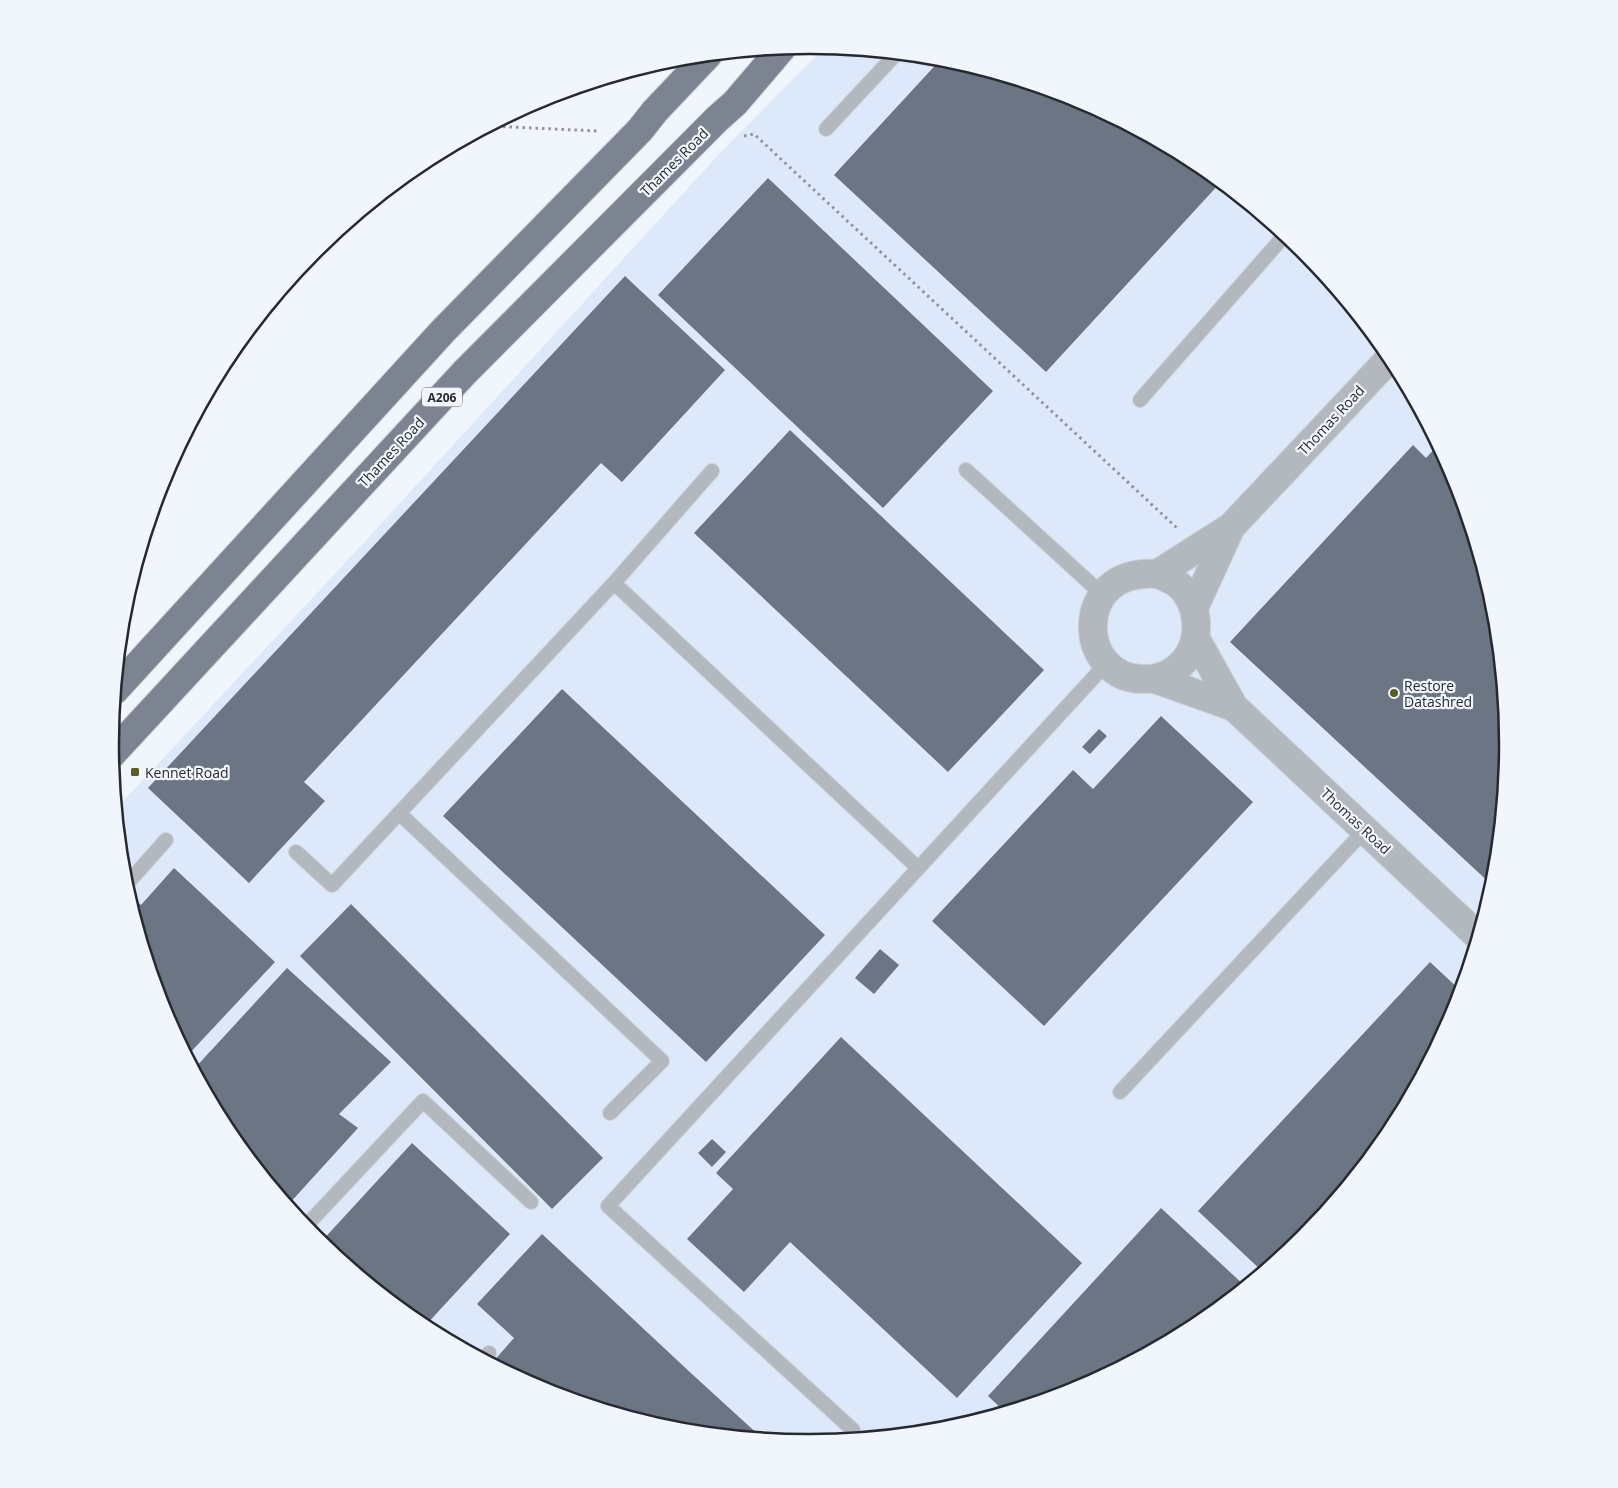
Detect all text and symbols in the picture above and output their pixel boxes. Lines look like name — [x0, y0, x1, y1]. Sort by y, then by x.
street label: Thames Road — [636, 124, 712, 200]
street label: Thomas Road — [1294, 381, 1368, 459]
road number: A206 — [422, 388, 462, 407]
street label: Thames Road — [354, 413, 428, 491]
place label: Restore Datashred — [1404, 676, 1472, 711]
marker: Restore Datashred — [1388, 687, 1400, 699]
place label: Kennet Road — [145, 763, 229, 782]
marker: Kennet Road — [129, 766, 141, 778]
street label: Thomas Road — [1317, 784, 1395, 858]

